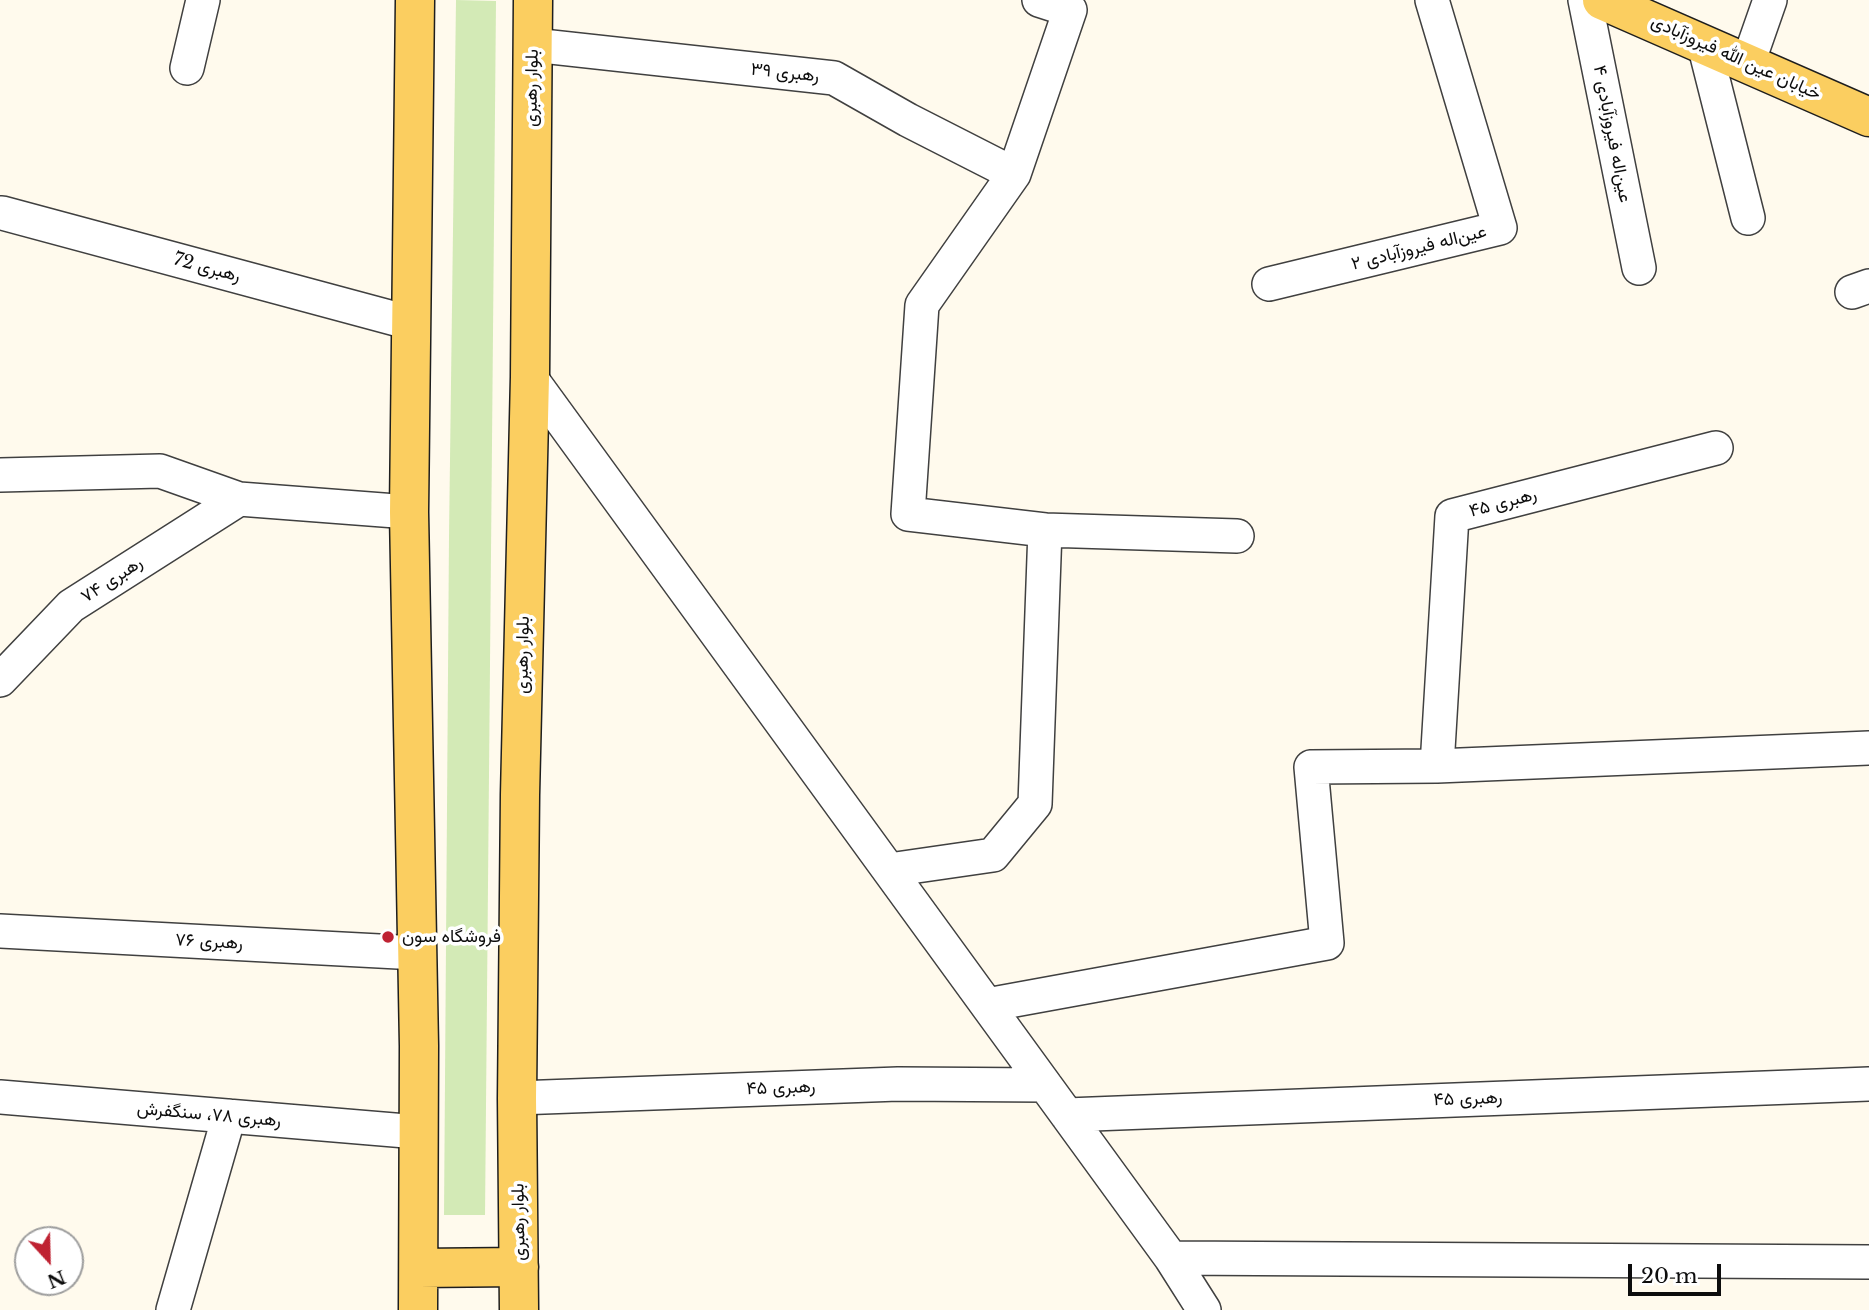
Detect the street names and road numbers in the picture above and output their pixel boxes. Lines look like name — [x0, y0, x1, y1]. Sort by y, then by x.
street label: خیابان عین الله فیروزآبادی — [1648, 11, 1824, 105]
street label: بلوار رهبری — [521, 49, 543, 127]
street label: رهبری ۳۹ — [750, 59, 820, 87]
street label: عین‌اله فیروزآبادی ۴ — [1588, 64, 1636, 204]
street label: عین‌اله فیروزآبادی ۲ — [1349, 221, 1489, 275]
street label: رهبری 72 — [171, 249, 243, 287]
street label: رهبری ۴۵ — [1467, 484, 1539, 522]
street label: رهبری ۷۴ — [77, 552, 147, 608]
street label: بلوار رهبری — [512, 616, 534, 694]
street label: رهبری ۷۶ — [175, 929, 243, 955]
street label: رهبری ۴۵ — [746, 1076, 816, 1100]
street label: رهبری ۴۵ — [1433, 1087, 1503, 1111]
street label: رهبری ۷۸، سنگفرش — [136, 1098, 282, 1132]
street label: بلوار رهبری — [508, 1183, 530, 1261]

